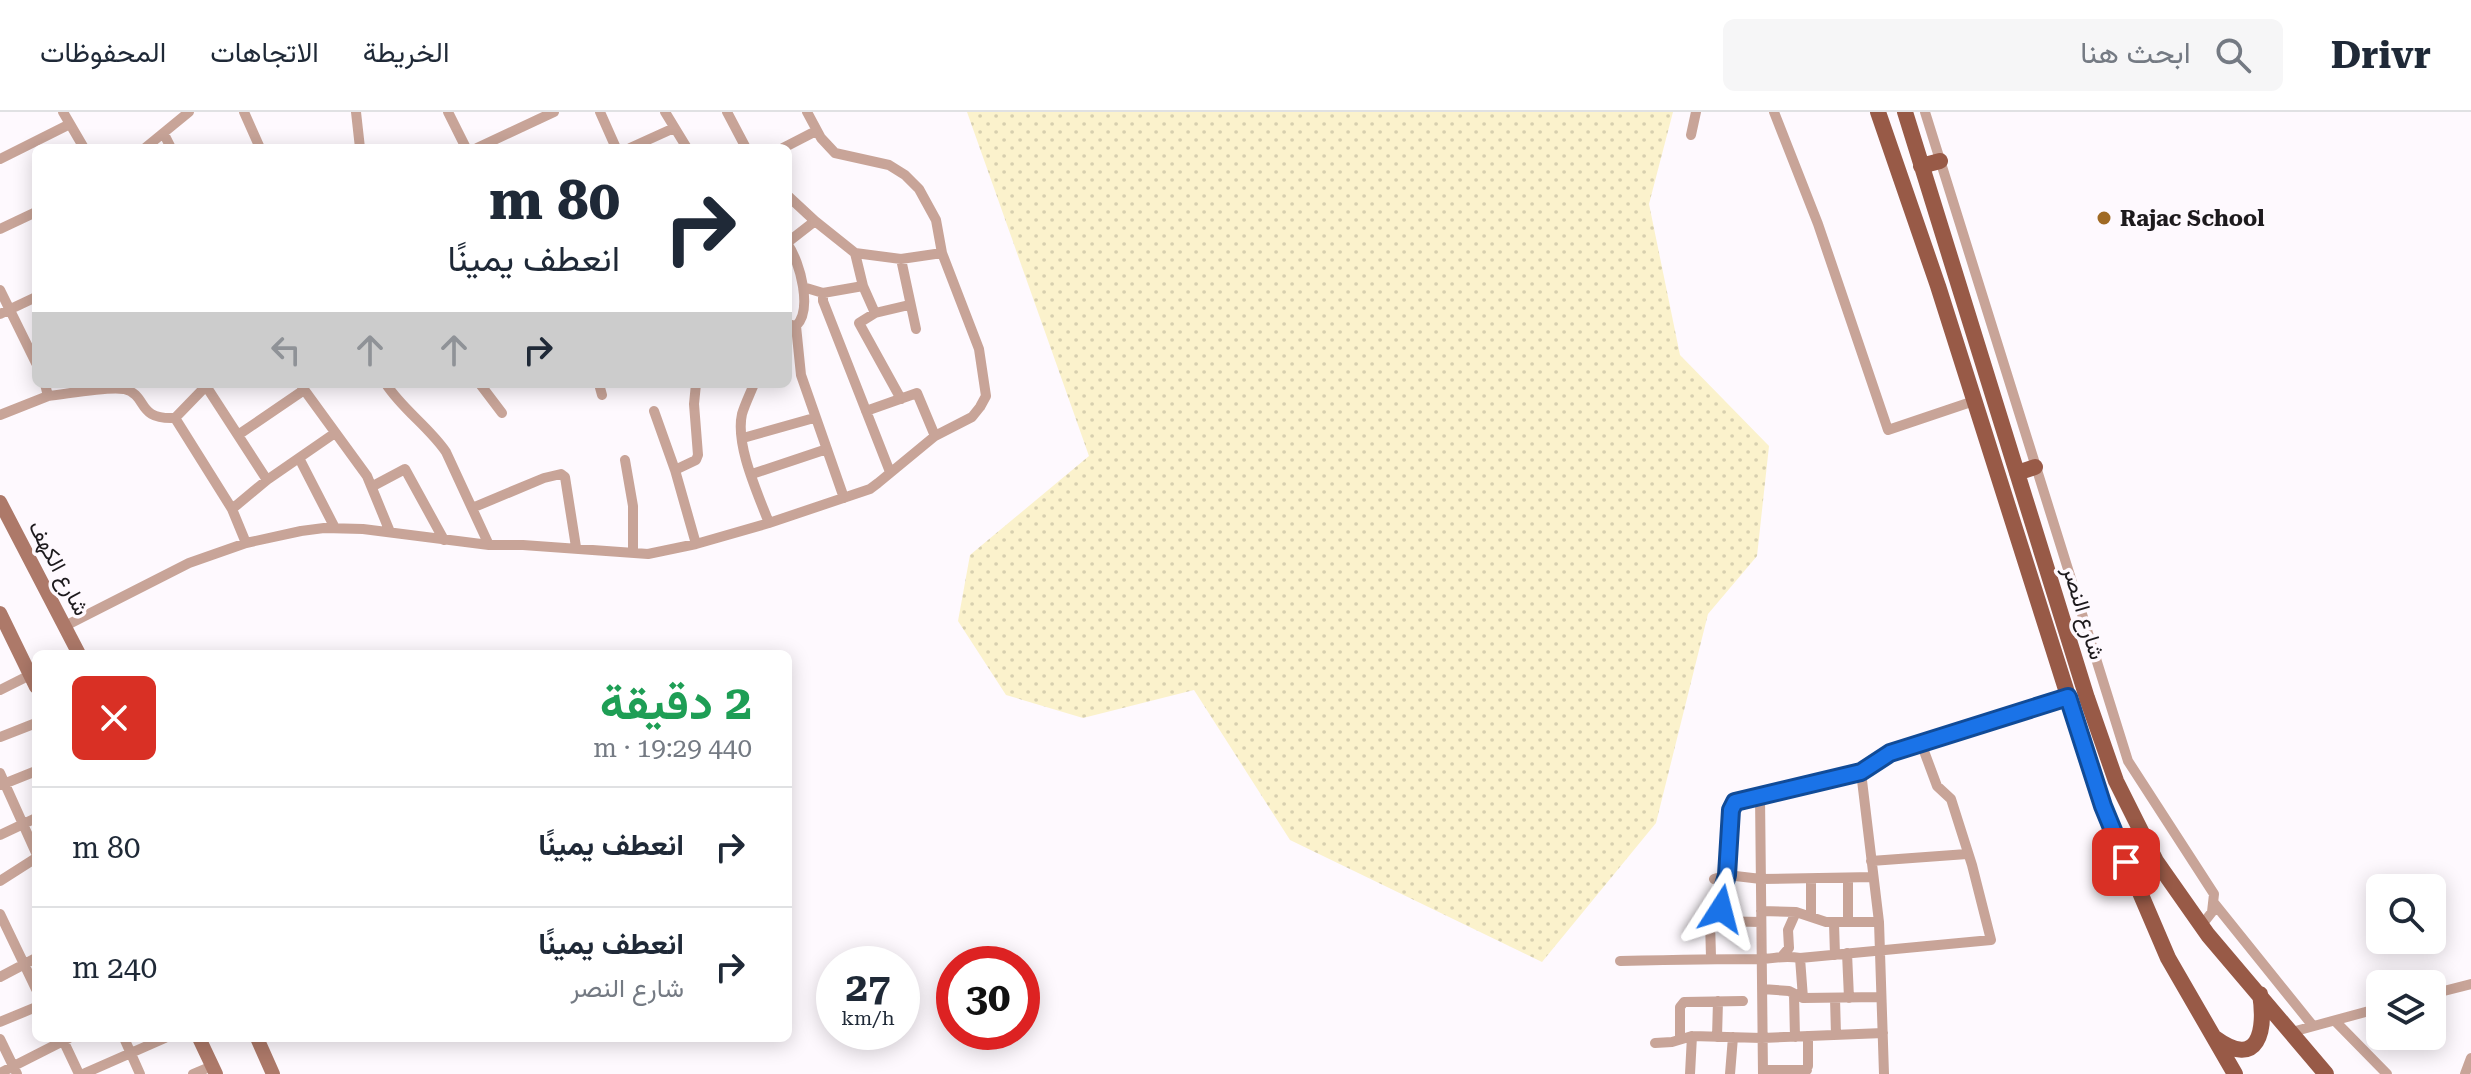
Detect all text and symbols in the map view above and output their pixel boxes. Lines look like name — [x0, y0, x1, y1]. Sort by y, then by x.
search box — [1723, 19, 2283, 91]
icon: search — [2211, 33, 2255, 77]
text: Drivr — [2331, 33, 2431, 77]
text: ابحث هنا — [2080, 35, 2191, 70]
text: المحفوظات — [40, 36, 166, 69]
text: الاتجاهات — [210, 36, 319, 69]
text: الخريطة — [363, 36, 449, 69]
text: 80 m — [489, 167, 620, 233]
icon: right — [648, 176, 752, 280]
place label: Rajac School — [2120, 206, 2264, 231]
marker: Rajac School — [2095, 209, 2113, 227]
text: انعطف يمينًا — [447, 238, 620, 280]
icon: left — [264, 328, 308, 372]
icon: ahead — [348, 328, 392, 372]
icon: ahead — [432, 328, 476, 372]
icon: right — [516, 328, 560, 372]
street label: شارع الكهف — [22, 516, 94, 621]
street label: شارع النصر — [2056, 562, 2110, 663]
text: 2 دقيقة — [600, 675, 752, 731]
button: close — [72, 676, 156, 760]
text: 440 m · 19:29 — [593, 733, 752, 763]
icon: right — [708, 825, 752, 869]
text: انعطف يمينًا — [538, 827, 684, 862]
pin — [2092, 828, 2160, 896]
text: 80 m — [72, 830, 141, 865]
icon: arrive — [2104, 840, 2148, 884]
position arrow — [1679, 867, 1763, 951]
map controls — [2366, 874, 2446, 1050]
button: search — [2366, 874, 2446, 954]
text: انعطف يمينًا — [538, 926, 684, 961]
icon: right — [708, 945, 752, 989]
speed limit sign: 30 — [936, 946, 1040, 1050]
text: 240 m — [72, 950, 157, 985]
text: 27 — [846, 964, 890, 1011]
button: layers — [2366, 970, 2446, 1050]
text: شارع النصر — [570, 973, 684, 1003]
text: km/h — [841, 1006, 895, 1030]

